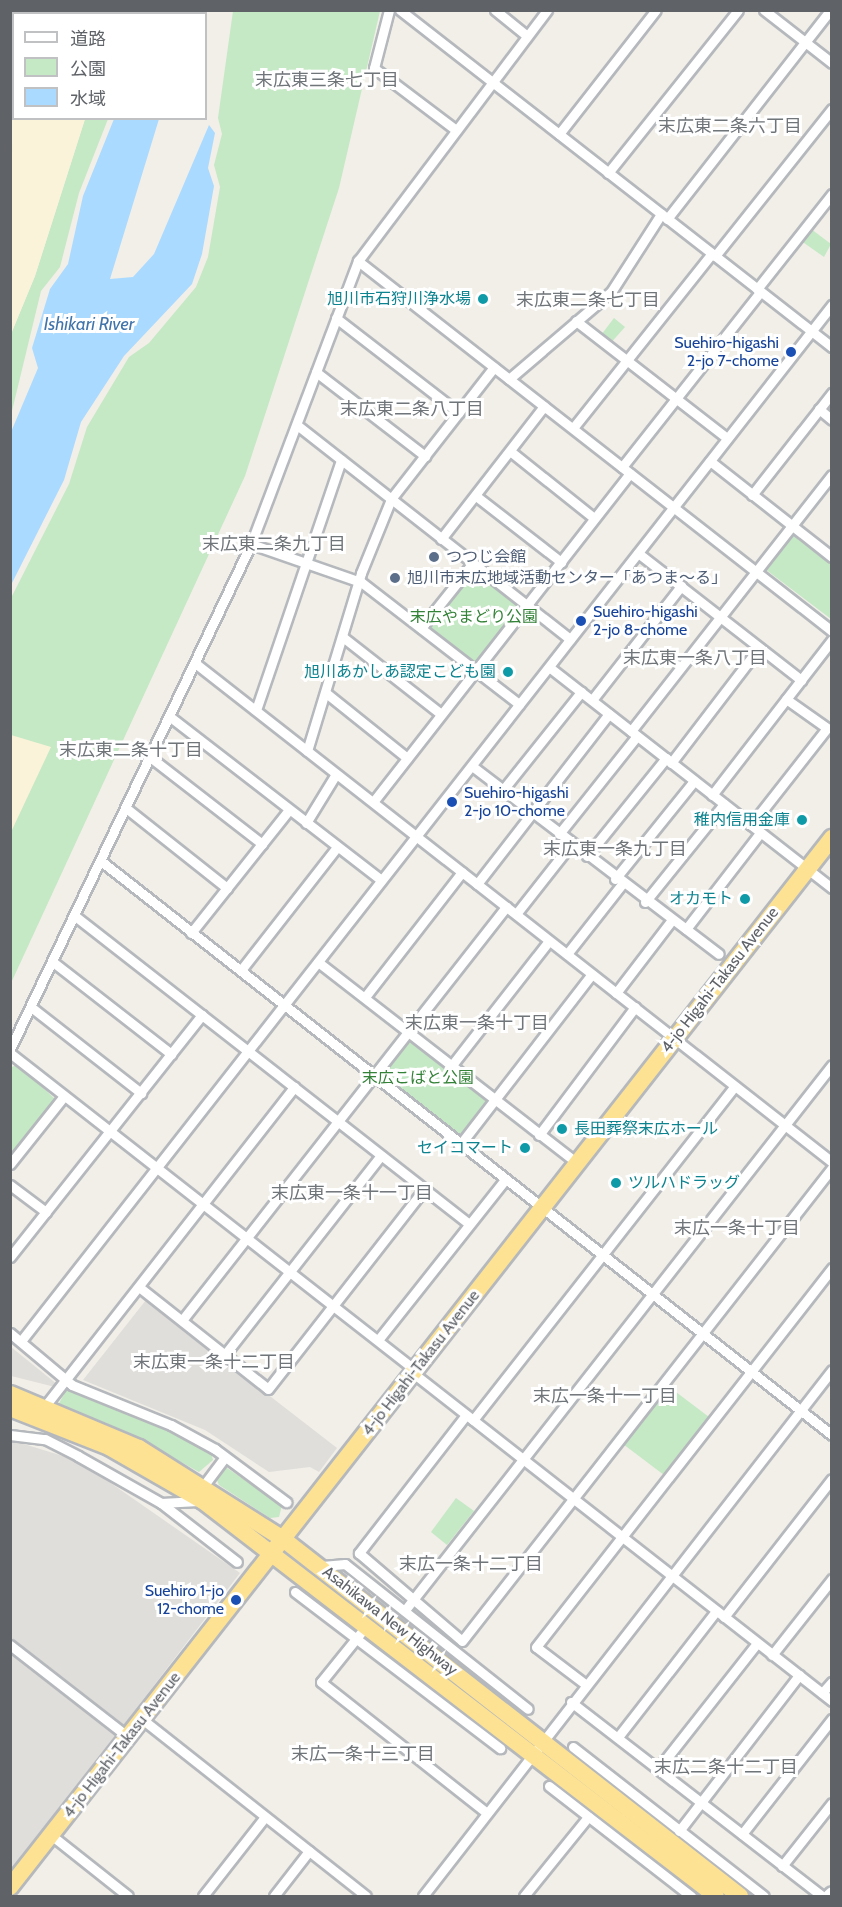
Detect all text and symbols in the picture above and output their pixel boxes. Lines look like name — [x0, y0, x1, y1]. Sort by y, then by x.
legend — [12, 12, 207, 120]
text: 道路 — [70, 28, 106, 50]
text: 公園 — [70, 58, 106, 80]
district label: 末広東三条七丁目 — [255, 69, 399, 91]
text: 水域 — [70, 88, 106, 110]
district label: 末広東二条六丁目 — [658, 115, 802, 137]
place label: 旭川市石狩川浄水場 — [327, 289, 471, 309]
district label: 末広東二条七丁目 — [516, 289, 660, 311]
marker: 旭川市石狩川浄水場 — [476, 292, 490, 306]
water label: Ishikari River — [44, 313, 134, 335]
place label: Suehiro-higashi 2-jo 7-chome — [674, 333, 779, 371]
marker: Suehiro-higashi 2-jo 7-chome — [784, 345, 798, 359]
district label: 末広東二条八丁目 — [340, 398, 484, 420]
district label: 末広東二条九丁目 — [202, 533, 346, 555]
place label: つつじ会館 — [446, 547, 526, 567]
marker: つつじ会館 — [427, 550, 441, 564]
place label: 旭川市末広地域活動センター「あつま〜る」 — [407, 568, 727, 588]
marker: 旭川市末広地域活動センター「あつま〜る」 — [388, 571, 402, 585]
place label: Suehiro-higashi 2-jo 8-chome — [593, 602, 698, 640]
park label: 末広やまどり公園 — [410, 607, 538, 627]
marker: Suehiro-higashi 2-jo 8-chome — [574, 614, 588, 628]
district label: 末広東一条八丁目 — [623, 647, 767, 669]
place label: 旭川あかしあ認定こども園 — [304, 662, 496, 682]
marker: 旭川あかしあ認定こども園 — [501, 665, 515, 679]
district label: 末広東二条十丁目 — [59, 739, 203, 761]
place label: Suehiro-higashi 2-jo 10-chome — [464, 783, 569, 821]
marker: Suehiro-higashi 2-jo 10-chome — [445, 795, 459, 809]
place label: 稚内信用金庫 — [694, 810, 790, 830]
marker: 稚内信用金庫 — [795, 813, 809, 827]
district label: 末広東一条九丁目 — [543, 838, 687, 860]
place label: オカモト — [669, 889, 733, 909]
marker: オカモト — [738, 892, 752, 906]
street label: 4-jo Higahi-Takasu Avenue — [657, 903, 783, 1057]
district label: 末広東一条十丁目 — [405, 1012, 549, 1034]
park label: 末広こばと公園 — [362, 1068, 474, 1088]
place label: 長田葬祭末広ホール — [574, 1119, 718, 1139]
marker: 長田葬祭末広ホール — [555, 1122, 569, 1136]
place label: セイコマート — [417, 1138, 513, 1158]
marker: セイコマート — [518, 1141, 532, 1155]
place label: ツルハドラッグ — [628, 1173, 740, 1193]
marker: ツルハドラッグ — [609, 1176, 623, 1190]
district label: 末広東一条十一丁目 — [271, 1182, 433, 1204]
district label: 末広一条十丁目 — [674, 1217, 800, 1239]
street label: 4-jo Higahi-Takasu Avenue — [358, 1286, 484, 1440]
district label: 末広東一条十二丁目 — [133, 1351, 295, 1373]
district label: 末広一条十一丁目 — [533, 1385, 677, 1407]
district label: 末広一条十二丁目 — [399, 1553, 543, 1575]
street label: Asahikawa New Highway — [319, 1562, 461, 1680]
place label: Suehiro 1-jo 12-chome — [145, 1581, 224, 1619]
marker: Suehiro 1-jo 12-chome — [229, 1593, 243, 1607]
street label: 4-jo Higahi-Takasu Avenue — [59, 1668, 185, 1822]
district label: 末広一条十三丁目 — [291, 1743, 435, 1765]
district label: 末広二条十二丁目 — [654, 1756, 798, 1778]

